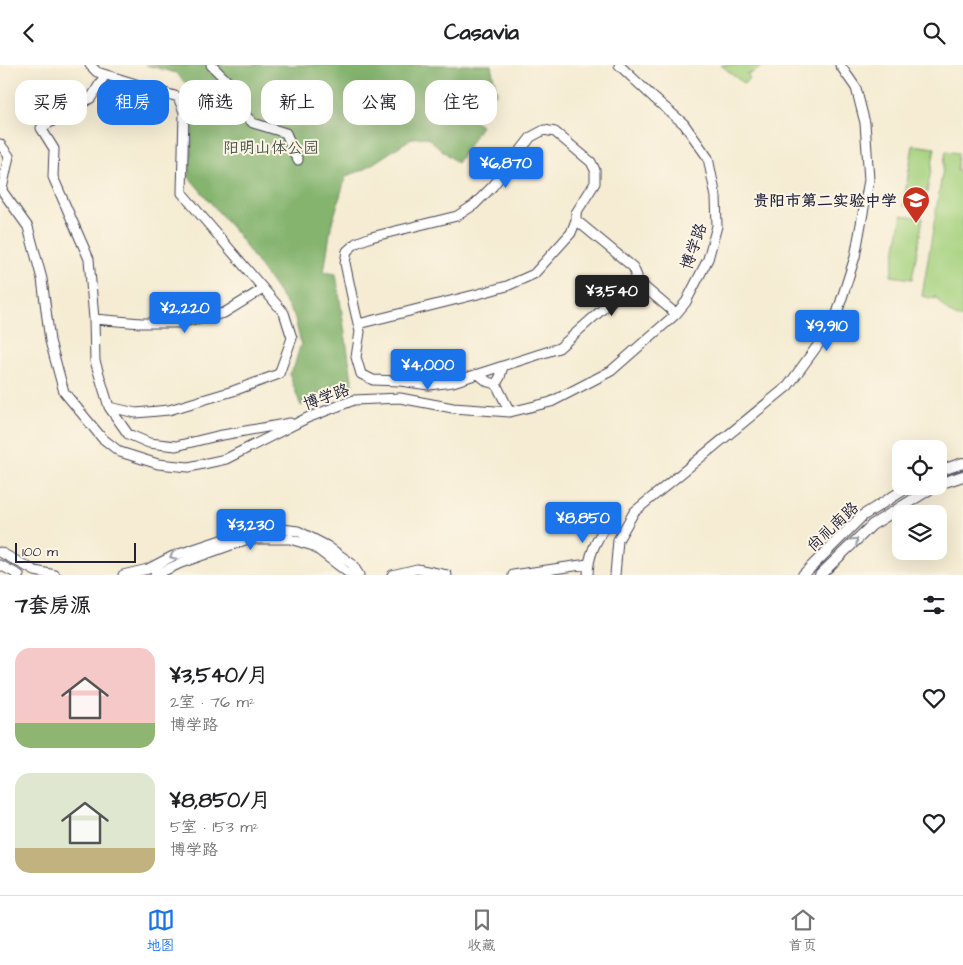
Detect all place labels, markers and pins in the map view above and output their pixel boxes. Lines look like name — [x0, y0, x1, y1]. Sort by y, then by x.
pin: ¥6,870 — [465, 147, 547, 189]
school or university icon: 贵阳市第二实验中学 — [901, 185, 931, 224]
place label: 贵阳市第二实验中学 — [753, 190, 897, 212]
pin: ¥3,540 — [571, 275, 653, 317]
pin: ¥2,220 — [144, 291, 226, 334]
pin: ¥9,910 — [786, 309, 868, 352]
pin: ¥4,000 — [387, 349, 469, 391]
pin: ¥8,850 — [542, 501, 624, 544]
pin: ¥3,230 — [210, 509, 292, 551]

